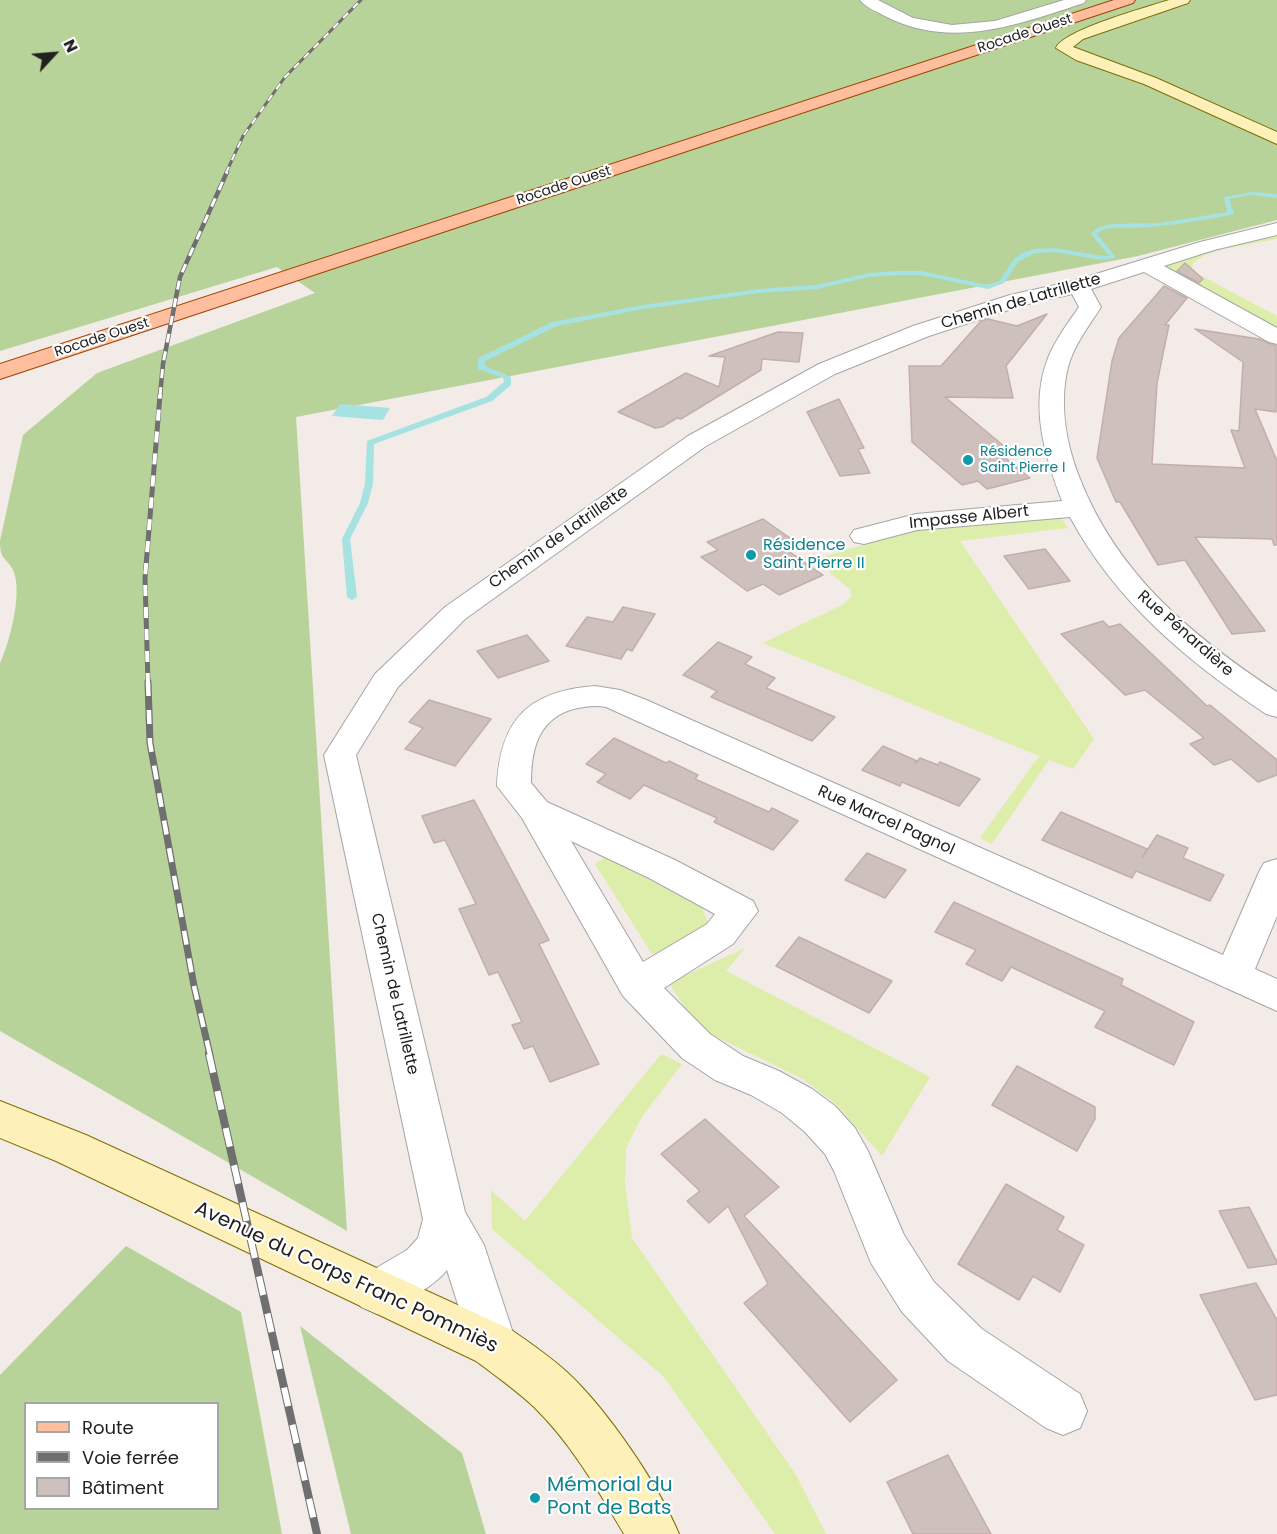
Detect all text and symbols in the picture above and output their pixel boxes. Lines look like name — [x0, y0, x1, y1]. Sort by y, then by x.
street label: Rocade Ouest — [976, 11, 1074, 57]
north arrow — [24, 24, 84, 84]
text: N — [58, 35, 84, 56]
street label: Rocade Ouest — [515, 163, 613, 209]
street label: Chemin de Latrillette — [939, 270, 1103, 334]
street label: Rocade Ouest — [53, 315, 151, 361]
place label: Résidence Saint Pierre I — [980, 444, 1065, 476]
marker: Résidence Saint Pierre I — [961, 453, 975, 467]
street label: Chemin de Latrillette — [486, 483, 632, 593]
street label: Impasse Albert — [908, 502, 1030, 534]
place label: Résidence Saint Pierre II — [763, 536, 865, 574]
marker: Résidence Saint Pierre II — [744, 548, 758, 562]
street label: Rue Pénardière — [1133, 587, 1237, 681]
street label: Rue Marcel Pagnol — [815, 782, 957, 860]
street label: Chemin de Latrillette — [366, 911, 422, 1077]
street label: Avenue du Corps Franc Pommiès — [191, 1197, 501, 1359]
legend — [24, 1402, 219, 1510]
text: Route — [82, 1415, 134, 1440]
text: Voie ferrée — [82, 1445, 179, 1470]
place label: Mémorial du Pont de Bats — [547, 1474, 672, 1521]
text: Bâtiment — [82, 1475, 164, 1500]
marker: Mémorial du Pont de Bats — [528, 1491, 542, 1505]

